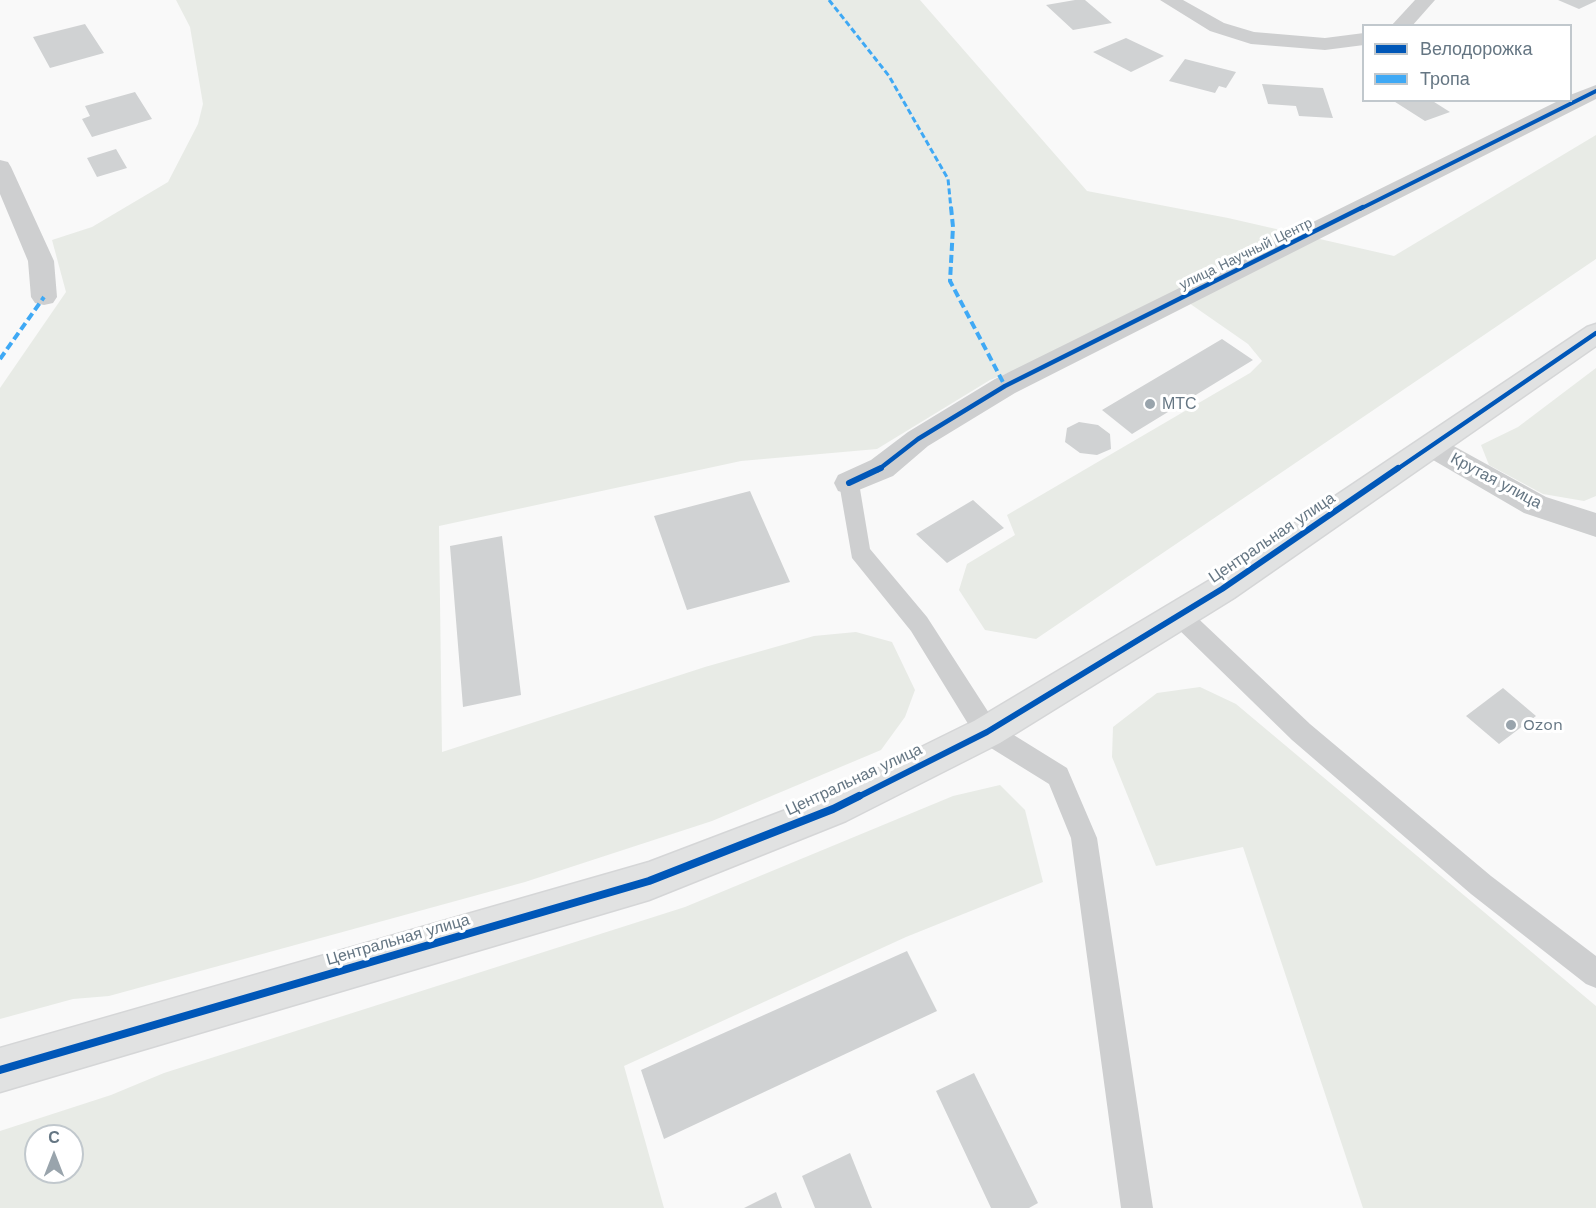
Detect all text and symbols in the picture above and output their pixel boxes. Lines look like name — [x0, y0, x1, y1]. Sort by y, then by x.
legend — [1362, 24, 1572, 102]
text: Велодорожка — [1420, 38, 1532, 59]
text: Тропа — [1420, 68, 1470, 89]
street label: улица Научный Центр — [1177, 215, 1315, 293]
place label: МТС — [1162, 394, 1197, 414]
marker: МТС — [1143, 397, 1157, 411]
street label: Крутая улица — [1447, 449, 1545, 513]
street label: Центральная улица — [1205, 489, 1339, 587]
place label: Ozon — [1523, 715, 1563, 735]
marker: Ozon — [1504, 718, 1518, 732]
street label: Центральная улица — [783, 740, 925, 820]
street label: Центральная улица — [324, 910, 472, 970]
north arrow — [24, 1124, 84, 1184]
text: С — [48, 1128, 60, 1147]

